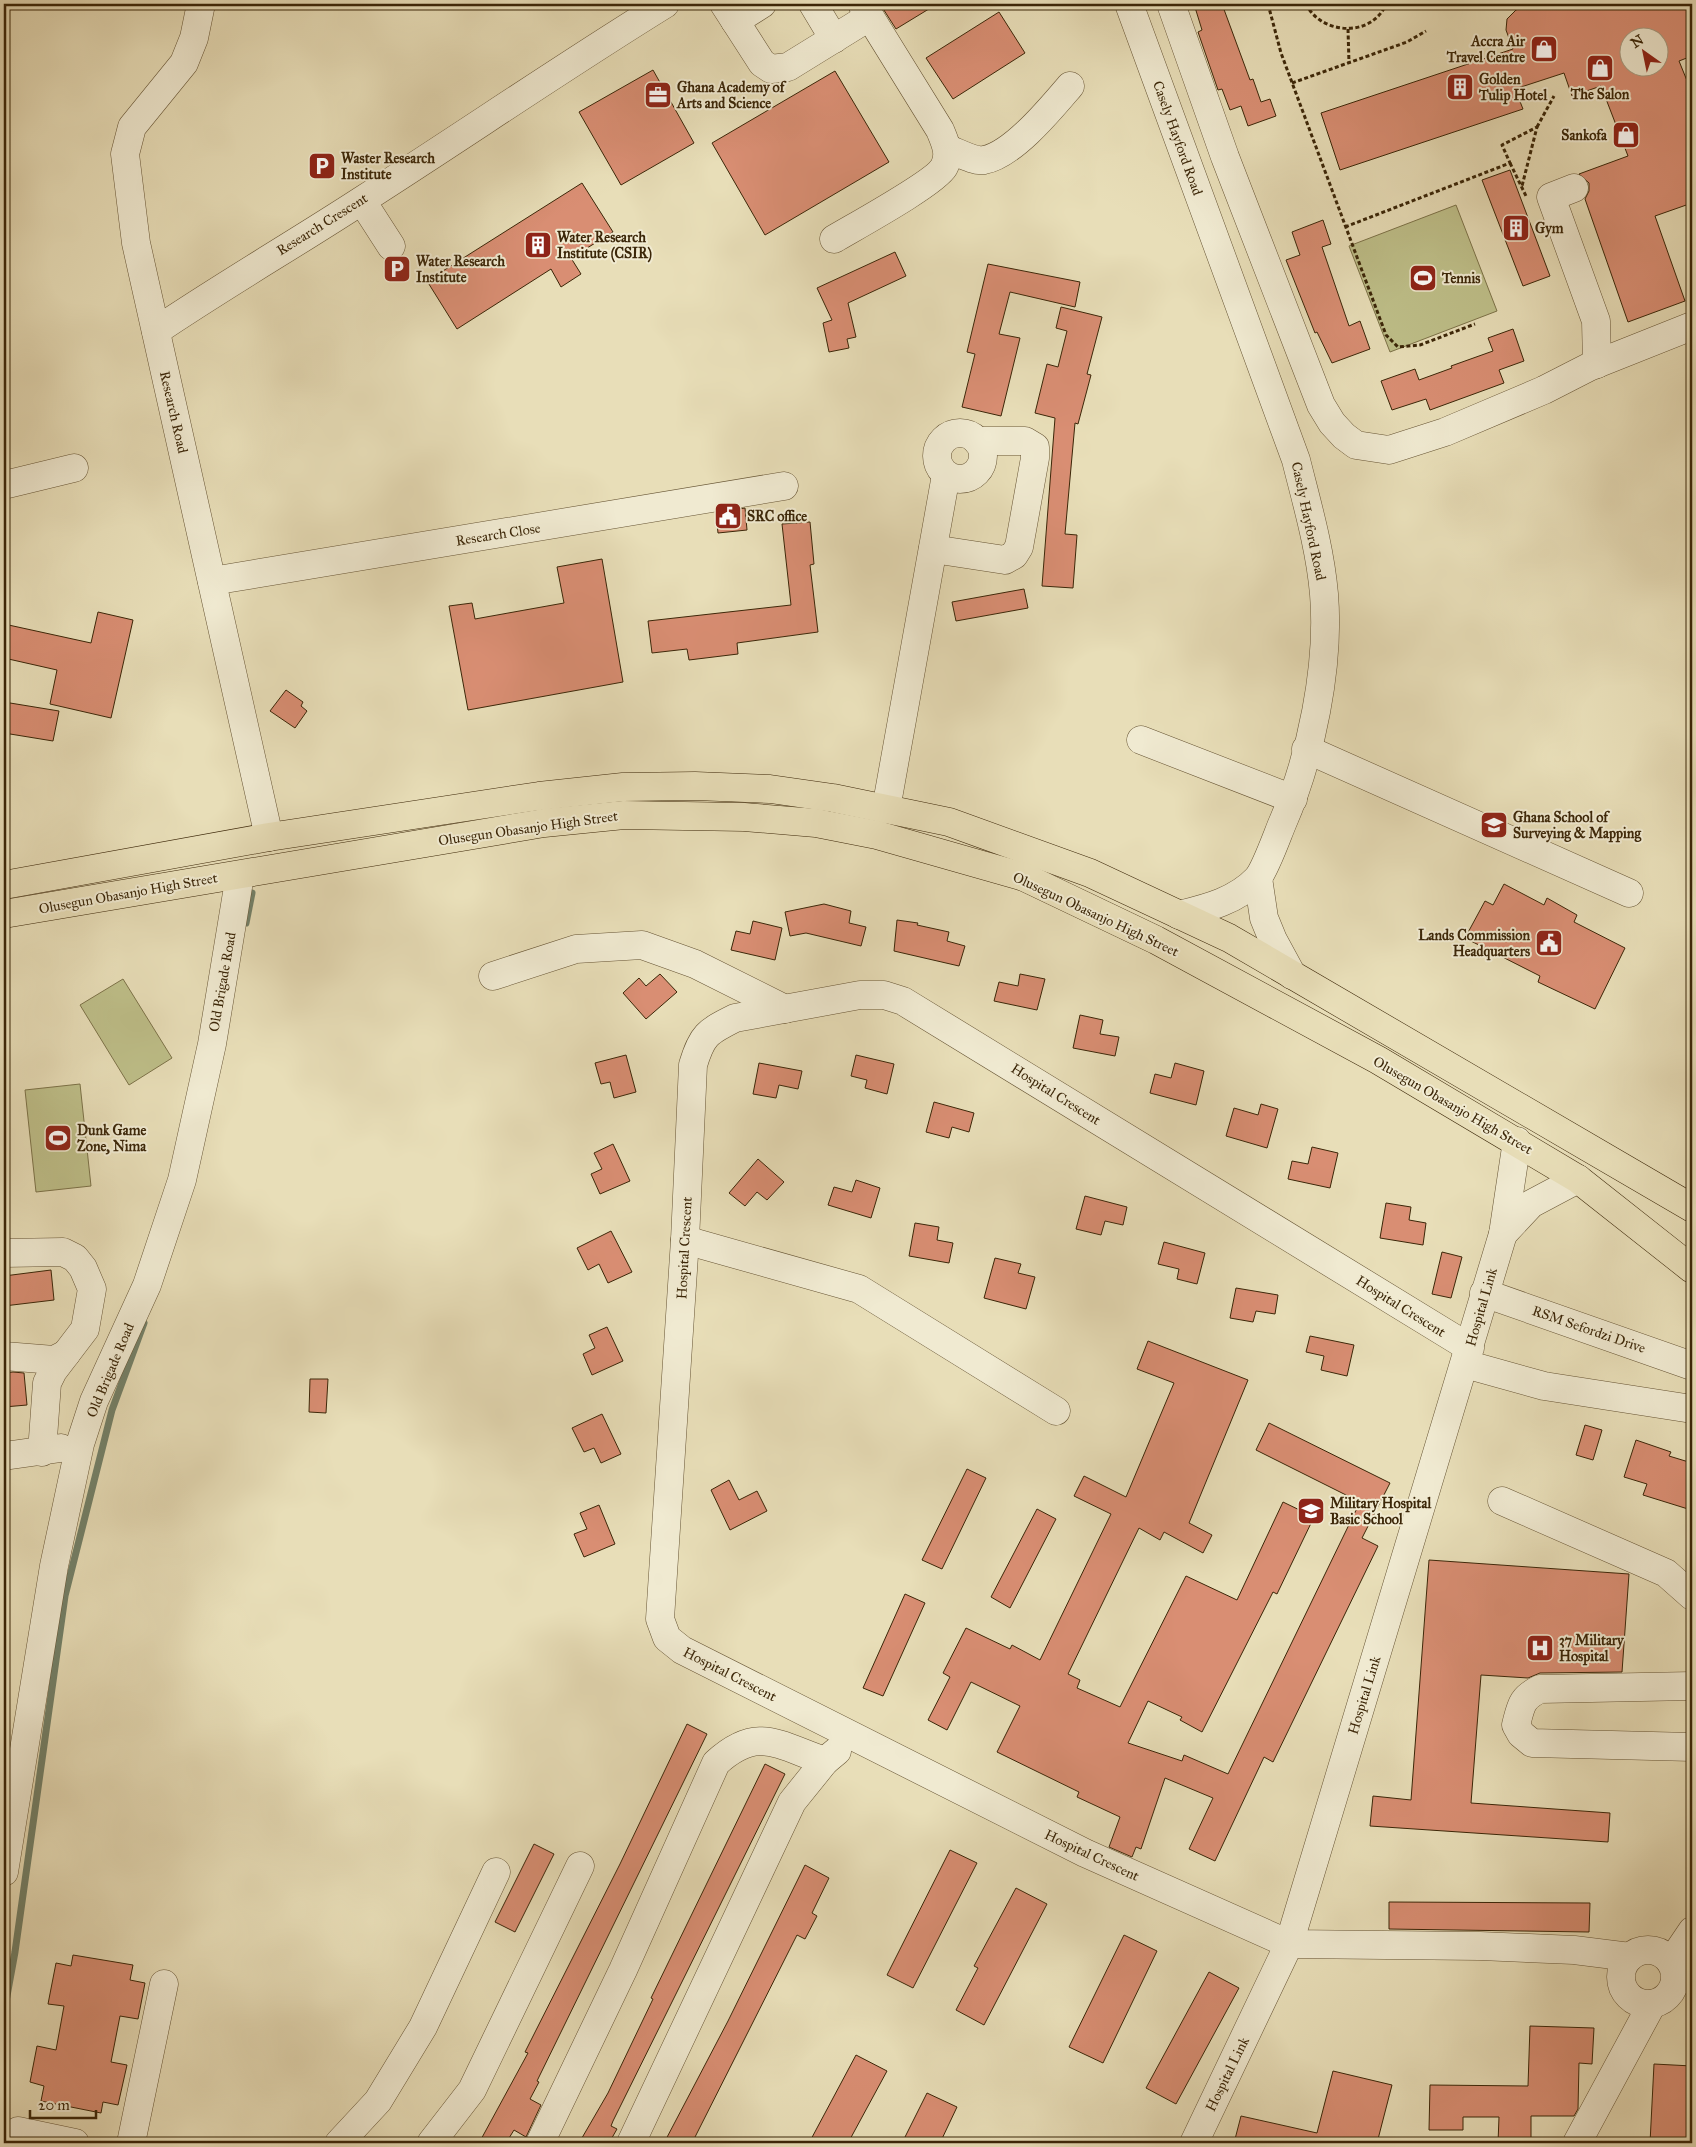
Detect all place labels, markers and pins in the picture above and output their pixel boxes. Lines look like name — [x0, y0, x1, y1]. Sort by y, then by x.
place label: Accra Air Travel Centre — [1446, 33, 1526, 66]
shop icon: Accra Air Travel Centre — [1529, 34, 1559, 64]
shop icon: The Salon — [1585, 53, 1615, 83]
place label: Golden Tulip Hotel — [1478, 71, 1548, 105]
building icon: Golden Tulip Hotel — [1445, 72, 1475, 102]
place label: Ghana Academy of Arts and Science — [676, 79, 787, 112]
office icon: Ghana Academy of Arts and Science — [643, 80, 673, 110]
place label: The Salon — [1570, 86, 1630, 103]
shop icon: Sankofa — [1611, 120, 1641, 150]
place label: Sankofa — [1561, 127, 1608, 144]
place label: Waster Research Institute — [341, 150, 435, 183]
parking icon: Waster Research Institute — [307, 151, 337, 181]
building icon: Gym — [1501, 213, 1531, 243]
place label: Gym — [1535, 220, 1564, 238]
place label: Water Research Institute (CSIR) — [557, 229, 652, 263]
building icon: Water Research Institute (CSIR) — [523, 230, 553, 260]
place label: Water Research Institute — [416, 253, 505, 286]
parking icon: Water Research Institute — [382, 254, 412, 284]
sports icon: Tennis — [1408, 263, 1438, 293]
place label: Tennis — [1441, 270, 1480, 287]
public building icon: SRC office — [713, 501, 743, 531]
place label: SRC office — [747, 508, 807, 525]
place label: Ghana School of Surveying & Mapping — [1513, 809, 1641, 843]
school or university icon: Ghana School of Surveying & Mapping — [1479, 810, 1509, 840]
place label: Lands Commission Headquarters — [1418, 927, 1530, 961]
public building icon: Lands Commission Headquarters — [1534, 928, 1564, 958]
place label: Dunk Game Zone, Nima — [77, 1122, 147, 1155]
sports icon: Dunk Game Zone, Nima — [43, 1123, 73, 1153]
place label: Military Hospital Basic School — [1330, 1495, 1432, 1528]
school or university icon: Military Hospital Basic School — [1296, 1496, 1326, 1526]
place label: 37 Military Hospital — [1559, 1632, 1625, 1666]
hospital icon: 37 Military Hospital — [1525, 1633, 1555, 1663]

